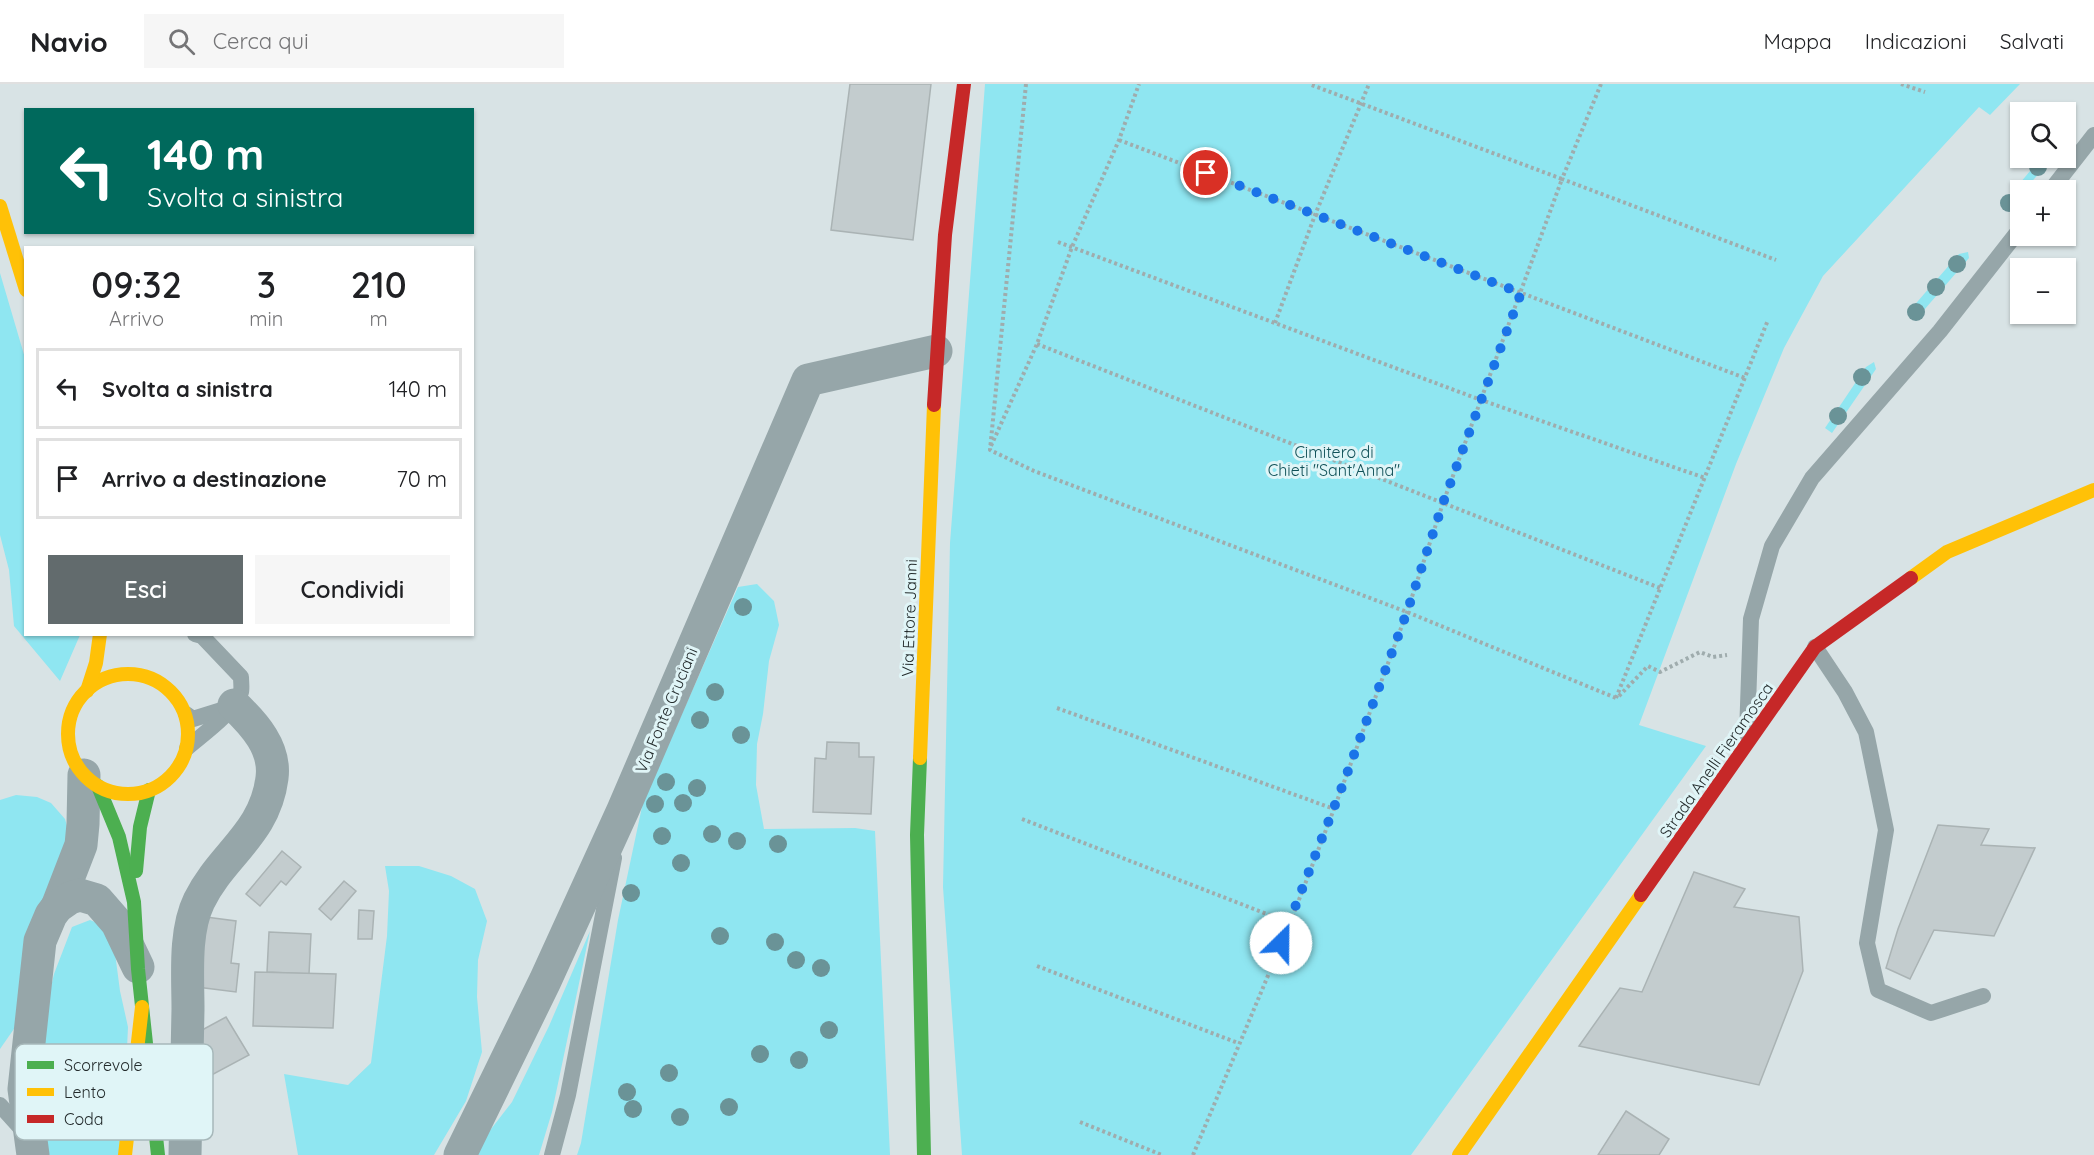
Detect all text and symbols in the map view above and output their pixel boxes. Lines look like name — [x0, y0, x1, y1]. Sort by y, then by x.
search box — [144, 14, 564, 68]
text: Navio — [30, 24, 108, 59]
icon: search — [165, 25, 198, 58]
text: Cerca qui — [213, 27, 309, 55]
text: Mappa — [1763, 28, 1832, 54]
text: Indicazioni — [1865, 28, 1967, 54]
text: Salvati — [2000, 28, 2064, 54]
map controls — [2010, 102, 2076, 324]
button: search — [2010, 102, 2076, 168]
text: 140 m — [147, 128, 264, 181]
icon: left — [48, 132, 126, 210]
pin — [1180, 147, 1231, 198]
icon: arrive — [1189, 156, 1222, 189]
text: Svolta a sinistra — [147, 180, 343, 214]
button: + — [2010, 180, 2076, 246]
button: − — [2010, 258, 2076, 324]
text: 09:32 — [91, 262, 182, 307]
text: 3 — [257, 262, 276, 307]
text: 210 — [351, 262, 407, 307]
text: Arrivo — [109, 306, 164, 331]
text: min — [249, 306, 283, 331]
text: m — [370, 306, 388, 331]
icon: left — [51, 372, 84, 405]
text: Svolta a sinistra — [102, 375, 273, 403]
text: 140 m — [388, 375, 447, 403]
park label: Cimitero di Chieti "Sant'Anna" — [1268, 442, 1400, 480]
icon: arrive — [51, 462, 84, 495]
text: Arrivo a destinazione — [102, 465, 327, 493]
text: 70 m — [397, 465, 447, 493]
button: Esci — [48, 555, 243, 624]
button: Condividi — [255, 555, 450, 624]
street label: Via Ettore Janni — [897, 559, 921, 677]
street label: Via Fonte Cruciani — [631, 644, 701, 776]
street label: Strada Anelli Fieramosca — [1655, 679, 1777, 841]
position arrow — [1249, 911, 1313, 975]
legend — [15, 1044, 213, 1140]
text: Scorrevole — [64, 1055, 142, 1075]
text: Lento — [64, 1082, 106, 1102]
text: Coda — [64, 1109, 104, 1129]

